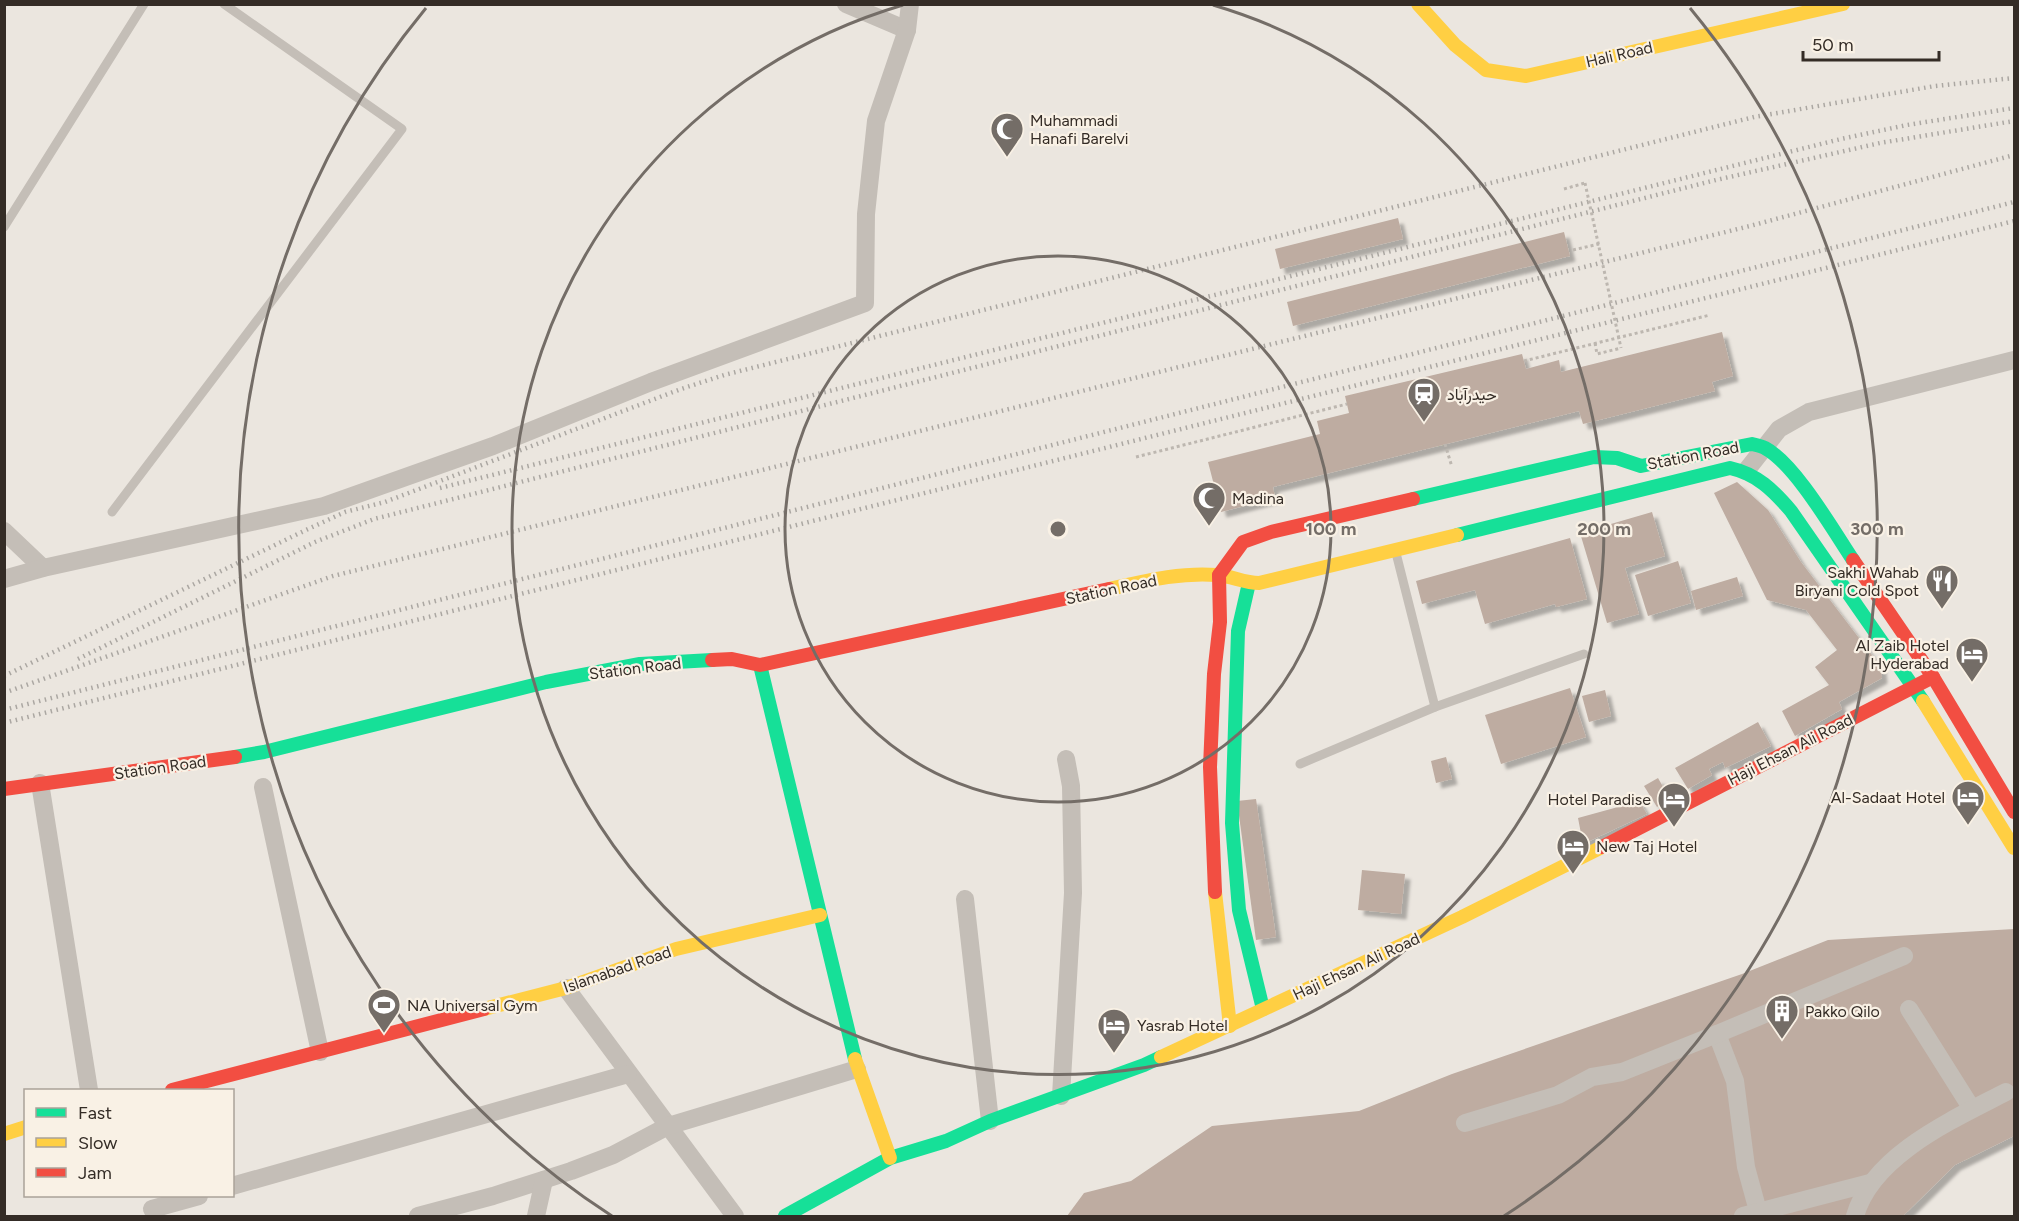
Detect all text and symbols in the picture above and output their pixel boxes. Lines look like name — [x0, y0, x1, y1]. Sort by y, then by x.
scale bar — [1803, 24, 1940, 62]
text: 50 m — [1812, 34, 1854, 56]
street label: Hali Road — [1584, 38, 1654, 71]
mosque icon: Muhammadi Hanafi Barelvi — [989, 111, 1025, 158]
place label: Muhammadi Hanafi Barelvi — [1030, 111, 1128, 148]
station icon: حیدرآباد — [1406, 376, 1442, 423]
place label: حیدرآباد — [1447, 385, 1497, 405]
street label: Station Road — [1646, 437, 1740, 474]
mosque icon: Madina — [1191, 480, 1227, 527]
place label: Madina — [1232, 489, 1284, 508]
text: 100 m — [1306, 518, 1356, 540]
text: 200 m — [1577, 518, 1631, 540]
text: 300 m — [1850, 518, 1904, 540]
centre of rings — [1048, 519, 1068, 539]
place label: Sakhi Wahab Biryani Cold Spot — [1795, 563, 1919, 600]
restaurant icon: Sakhi Wahab Biryani Cold Spot — [1924, 563, 1960, 610]
street label: Station Road — [1064, 571, 1158, 608]
place label: Al Zaib Hotel Hyderabad — [1856, 636, 1949, 673]
hotel icon: Al Zaib Hotel Hyderabad — [1954, 636, 1990, 683]
street label: Station Road — [588, 653, 682, 684]
street label: Haji Ehsan Ali Road — [1724, 710, 1856, 789]
street label: Station Road — [113, 752, 207, 783]
hotel icon: Al-Sadaat Hotel — [1950, 779, 1986, 826]
hotel icon: Hotel Paradise — [1656, 781, 1692, 828]
place label: Al-Sadaat Hotel — [1831, 788, 1945, 807]
place label: Hotel Paradise — [1547, 790, 1651, 809]
hotel icon: New Taj Hotel — [1555, 828, 1591, 875]
place label: New Taj Hotel — [1596, 837, 1697, 856]
street label: Haji Ehsan Ali Road — [1290, 929, 1423, 1004]
street label: Islamabad Road — [561, 942, 674, 997]
sports icon: NA Universal Gym — [366, 987, 402, 1034]
building icon: Pakko Qilo — [1764, 993, 1800, 1040]
place label: NA Universal Gym — [407, 996, 538, 1015]
place label: Pakko Qilo — [1805, 1002, 1880, 1021]
hotel icon: Yasrab Hotel — [1096, 1007, 1132, 1054]
place label: Yasrab Hotel — [1137, 1016, 1228, 1035]
legend — [24, 1089, 234, 1197]
text: Fast — [78, 1102, 112, 1124]
text: Slow — [78, 1132, 117, 1154]
text: Jam — [78, 1162, 112, 1184]

